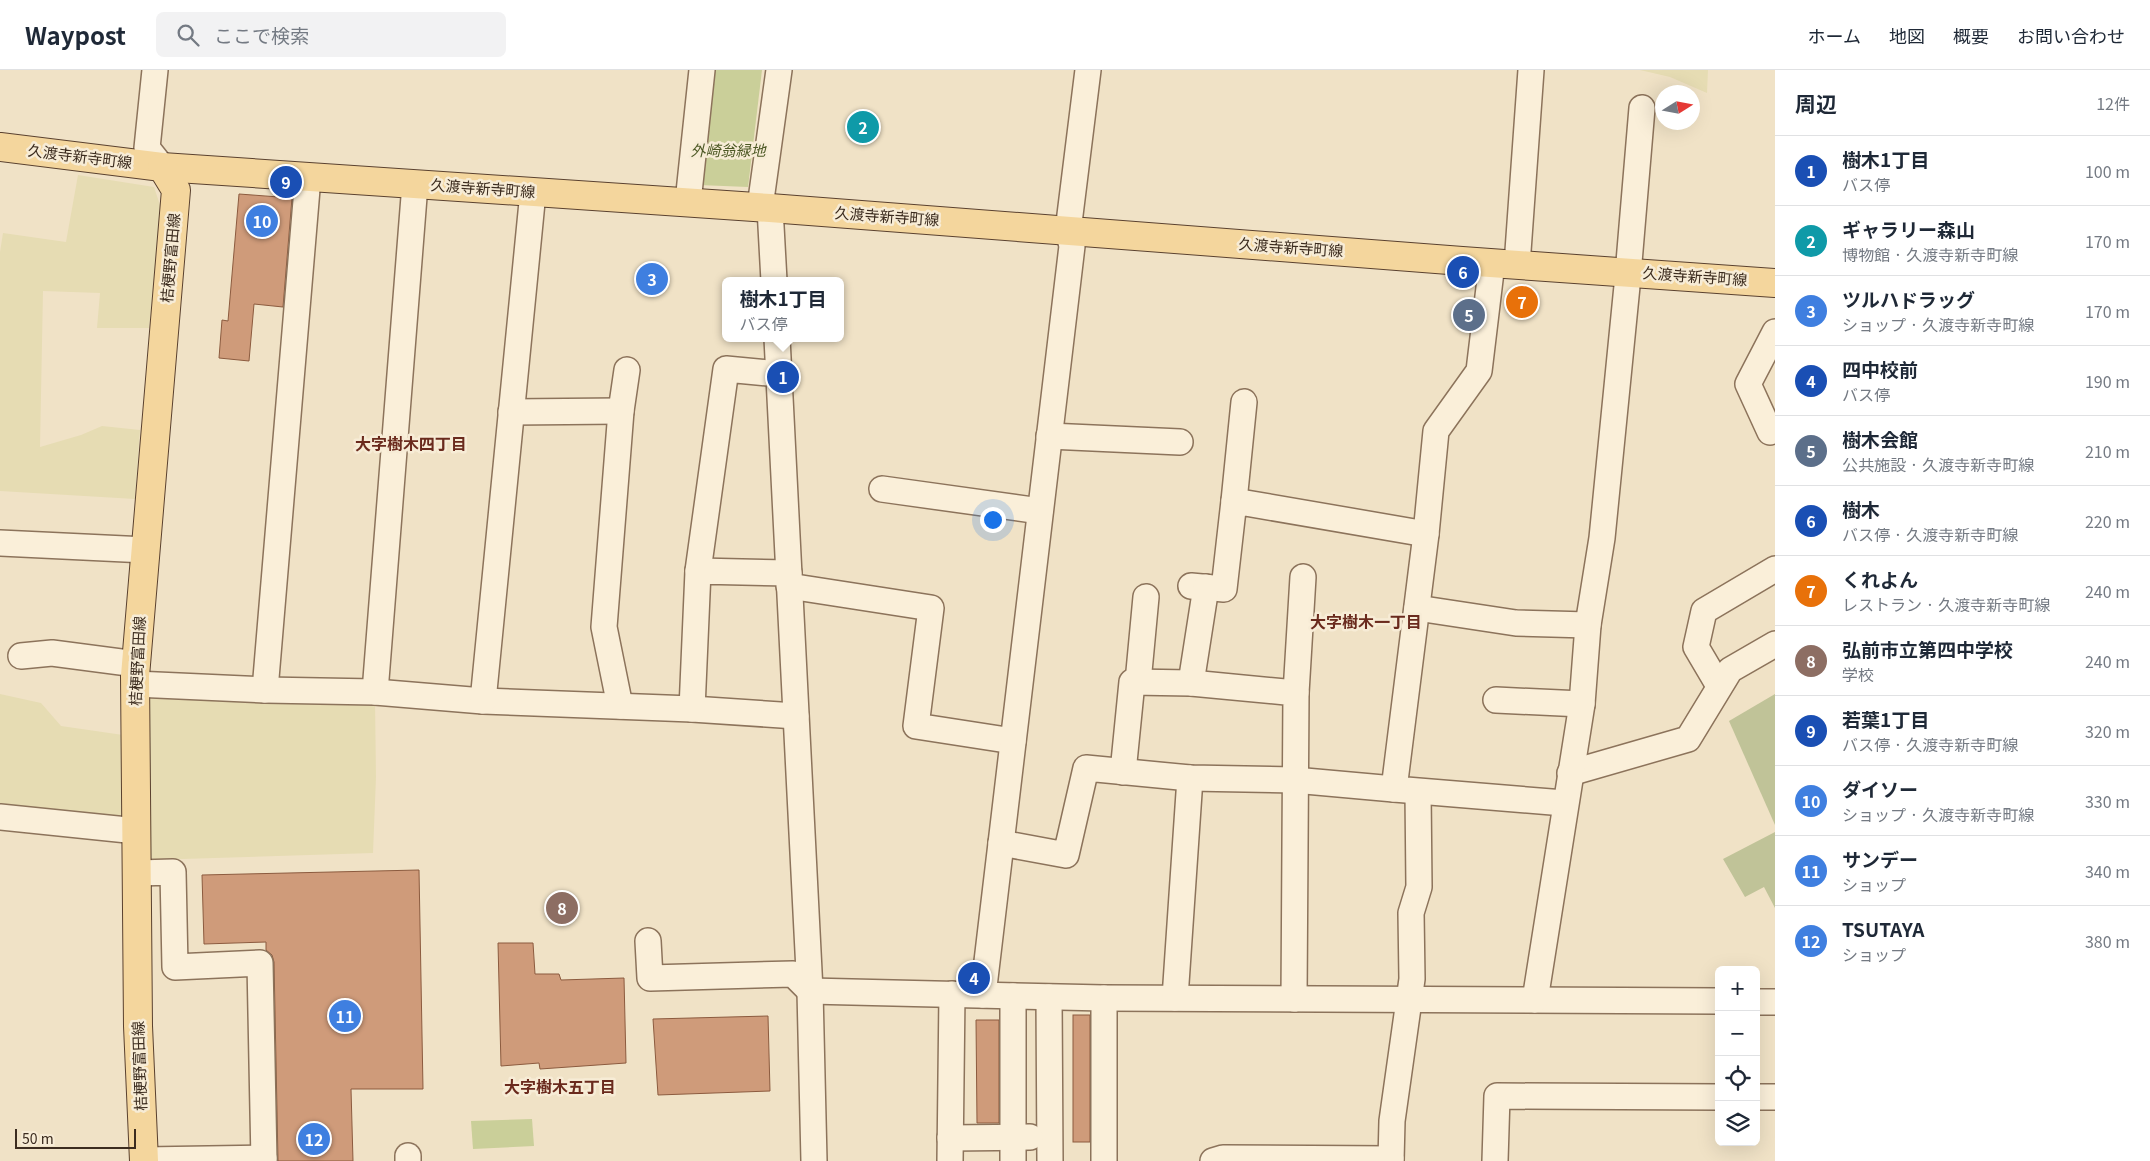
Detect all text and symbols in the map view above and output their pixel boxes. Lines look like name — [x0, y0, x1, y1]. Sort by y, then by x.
search box — [156, 12, 506, 57]
text: Waypost — [25, 17, 126, 52]
icon: search — [174, 21, 202, 49]
text: ここで検索 — [214, 21, 309, 48]
text: ホーム — [1808, 22, 1861, 48]
text: 地図 — [1889, 22, 1925, 48]
text: 概要 — [1953, 22, 1989, 48]
text: お問い合わせ — [2017, 22, 2125, 48]
north arrow — [1655, 85, 1700, 130]
text: 周辺 — [1795, 88, 1837, 118]
text: 12件 — [2096, 91, 2130, 115]
pin: 2 — [847, 108, 879, 146]
street label: 久渡寺新寺町線 — [27, 139, 134, 172]
park label: 外崎翁緑地 — [690, 139, 767, 160]
text: 樹木1丁目 — [1842, 145, 1929, 172]
text: 1 — [1806, 159, 1816, 183]
text: 100 m — [2085, 159, 2130, 183]
pin: 9 — [270, 163, 302, 201]
text: バス停 — [1842, 172, 1890, 196]
street label: 久渡寺新寺町線 — [430, 173, 536, 202]
street label: 久渡寺新寺町線 — [834, 201, 940, 230]
pin: 10 — [246, 202, 278, 240]
street label: 桔梗野富田線 — [155, 212, 184, 304]
text: ギャラリー森山 — [1842, 215, 1975, 242]
text: 2 — [1806, 229, 1816, 253]
text: 170 m — [2085, 229, 2130, 253]
street label: 久渡寺新寺町線 — [1238, 232, 1344, 261]
text: 博物館 · 久渡寺新寺町線 — [1842, 242, 2018, 266]
pin: 6 — [1447, 253, 1479, 291]
pin: 3 — [636, 260, 668, 298]
street label: 久渡寺新寺町線 — [1642, 261, 1748, 290]
popup — [722, 277, 844, 342]
pin: 7 — [1506, 283, 1538, 321]
text: 樹木1丁目 — [739, 284, 827, 311]
text: ツルハドラッグ — [1842, 285, 1975, 312]
pin: 5 — [1453, 296, 1485, 334]
text: 3 — [1806, 299, 1816, 323]
text: 170 m — [2085, 299, 2130, 323]
text: バス停 — [739, 311, 787, 335]
text: ショップ · 久渡寺新寺町線 — [1842, 312, 2034, 336]
text: 四中校前 — [1842, 355, 1918, 382]
pin: 1 — [767, 358, 799, 396]
text: 4 — [1806, 369, 1816, 393]
text: 190 m — [2085, 369, 2130, 393]
text: バス停 — [1842, 382, 1890, 406]
text: 樹木会館 — [1842, 425, 1918, 452]
district label: 大字樹木四丁目 — [355, 431, 467, 455]
text: 5 — [1806, 439, 1816, 463]
text: 210 m — [2085, 439, 2130, 463]
text: 公共施設 · 久渡寺新寺町線 — [1842, 452, 2034, 476]
text: 樹木 — [1842, 495, 1880, 522]
your location — [980, 507, 1006, 533]
text: 6 — [1806, 509, 1816, 533]
text: 220 m — [2085, 509, 2130, 533]
text: バス停 · 久渡寺新寺町線 — [1842, 522, 2018, 546]
text: くれよん — [1842, 565, 1918, 592]
text: 7 — [1806, 579, 1816, 603]
text: 240 m — [2085, 579, 2130, 603]
text: レストラン · 久渡寺新寺町線 — [1842, 592, 2050, 616]
district label: 大字樹木一丁目 — [1310, 609, 1422, 633]
street label: 桔梗野富田線 — [124, 615, 149, 706]
text: 弘前市立第四中学校 — [1842, 635, 2013, 662]
text: 8 — [1806, 649, 1816, 673]
text: 240 m — [2085, 649, 2130, 673]
text: 学校 — [1842, 662, 1874, 686]
text: 若葉1丁目 — [1842, 705, 1929, 732]
text: 9 — [1806, 719, 1816, 743]
text: 320 m — [2085, 719, 2130, 743]
text: バス停 · 久渡寺新寺町線 — [1842, 732, 2018, 756]
text: ダイソー — [1842, 775, 1918, 802]
text: 10 — [1802, 789, 1820, 813]
text: 330 m — [2085, 789, 2130, 813]
text: ショップ · 久渡寺新寺町線 — [1842, 802, 2034, 826]
text: サンデー — [1842, 845, 1918, 872]
text: 11 — [1802, 859, 1820, 883]
text: 340 m — [2085, 859, 2130, 883]
text: ショップ — [1842, 872, 1906, 896]
pin: 8 — [546, 889, 578, 927]
text: TSUTAYA — [1842, 915, 1925, 942]
text: 12 — [1802, 929, 1820, 953]
text: 380 m — [2085, 929, 2130, 953]
text: ショップ — [1842, 942, 1906, 966]
pin: 4 — [958, 959, 990, 997]
map controls — [1715, 966, 1760, 1146]
button: + — [1715, 966, 1760, 1011]
pin: 11 — [329, 997, 361, 1035]
button: − — [1715, 1011, 1760, 1056]
street label: 桔梗野富田線 — [126, 1021, 151, 1111]
button: locate — [1715, 1056, 1760, 1101]
district label: 大字樹木五丁目 — [504, 1074, 616, 1098]
button: layers — [1715, 1101, 1760, 1146]
pin: 12 — [298, 1120, 330, 1158]
scale bar — [15, 1126, 136, 1149]
text: 50 m — [22, 1128, 54, 1148]

